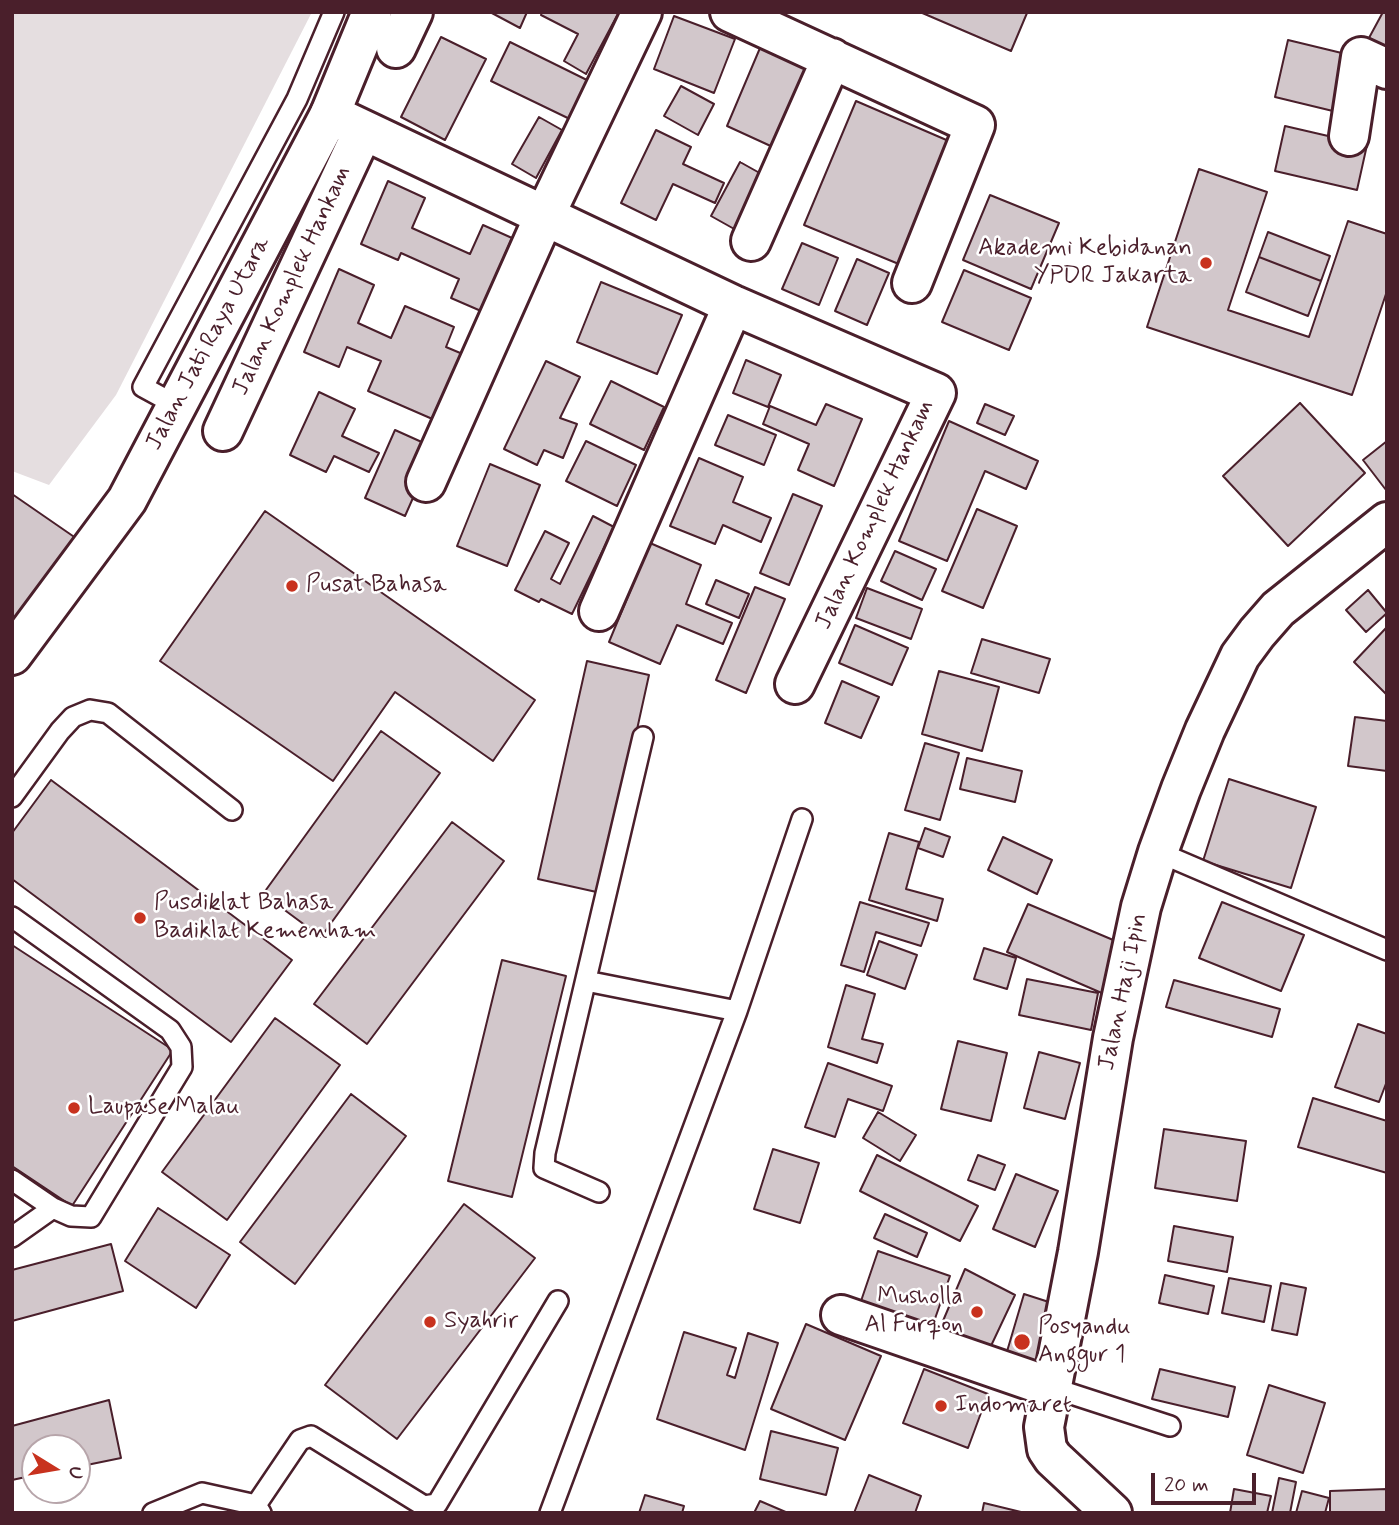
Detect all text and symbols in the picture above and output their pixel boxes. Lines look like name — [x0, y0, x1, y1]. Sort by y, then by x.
street label: Jalan Komplek Hankam — [227, 162, 359, 400]
street label: Jalan Jati Raya Utara — [140, 232, 278, 456]
place label: Akademi Kebidanan YPDR Jakarta — [978, 235, 1192, 291]
marker: Akademi Kebidanan YPDR Jakarta — [1198, 255, 1214, 271]
street label: Jalan Komplek Hankam — [810, 396, 942, 634]
place label: Pusat Bahasa — [306, 572, 447, 600]
marker: Pusat Bahasa — [284, 578, 300, 594]
place label: Pusdiklat Bahasa Badiklat Kemenham — [154, 890, 376, 946]
marker: Pusdiklat Bahasa Badiklat Kemenham — [132, 910, 148, 926]
street label: Jalan Haji Ipin — [1093, 911, 1155, 1073]
place label: Laupase Malau — [88, 1094, 239, 1122]
marker: Laupase Malau — [66, 1100, 82, 1116]
place label: Musholla Al Furqon — [864, 1284, 963, 1340]
marker: Musholla Al Furqon — [969, 1304, 985, 1320]
place label: Syahrir — [444, 1308, 518, 1336]
marker: Syahrir — [422, 1314, 438, 1330]
place label: Posyandu Anggur 1 — [1038, 1314, 1130, 1370]
marker: Posyandu Anggur 1 — [1012, 1332, 1032, 1352]
place label: Indomaret — [955, 1392, 1072, 1420]
marker: Indomaret — [933, 1398, 949, 1414]
north arrow — [21, 1434, 91, 1504]
scale bar — [1154, 1458, 1259, 1502]
text: U — [62, 1464, 89, 1481]
text: 20 m — [1164, 1471, 1209, 1499]

